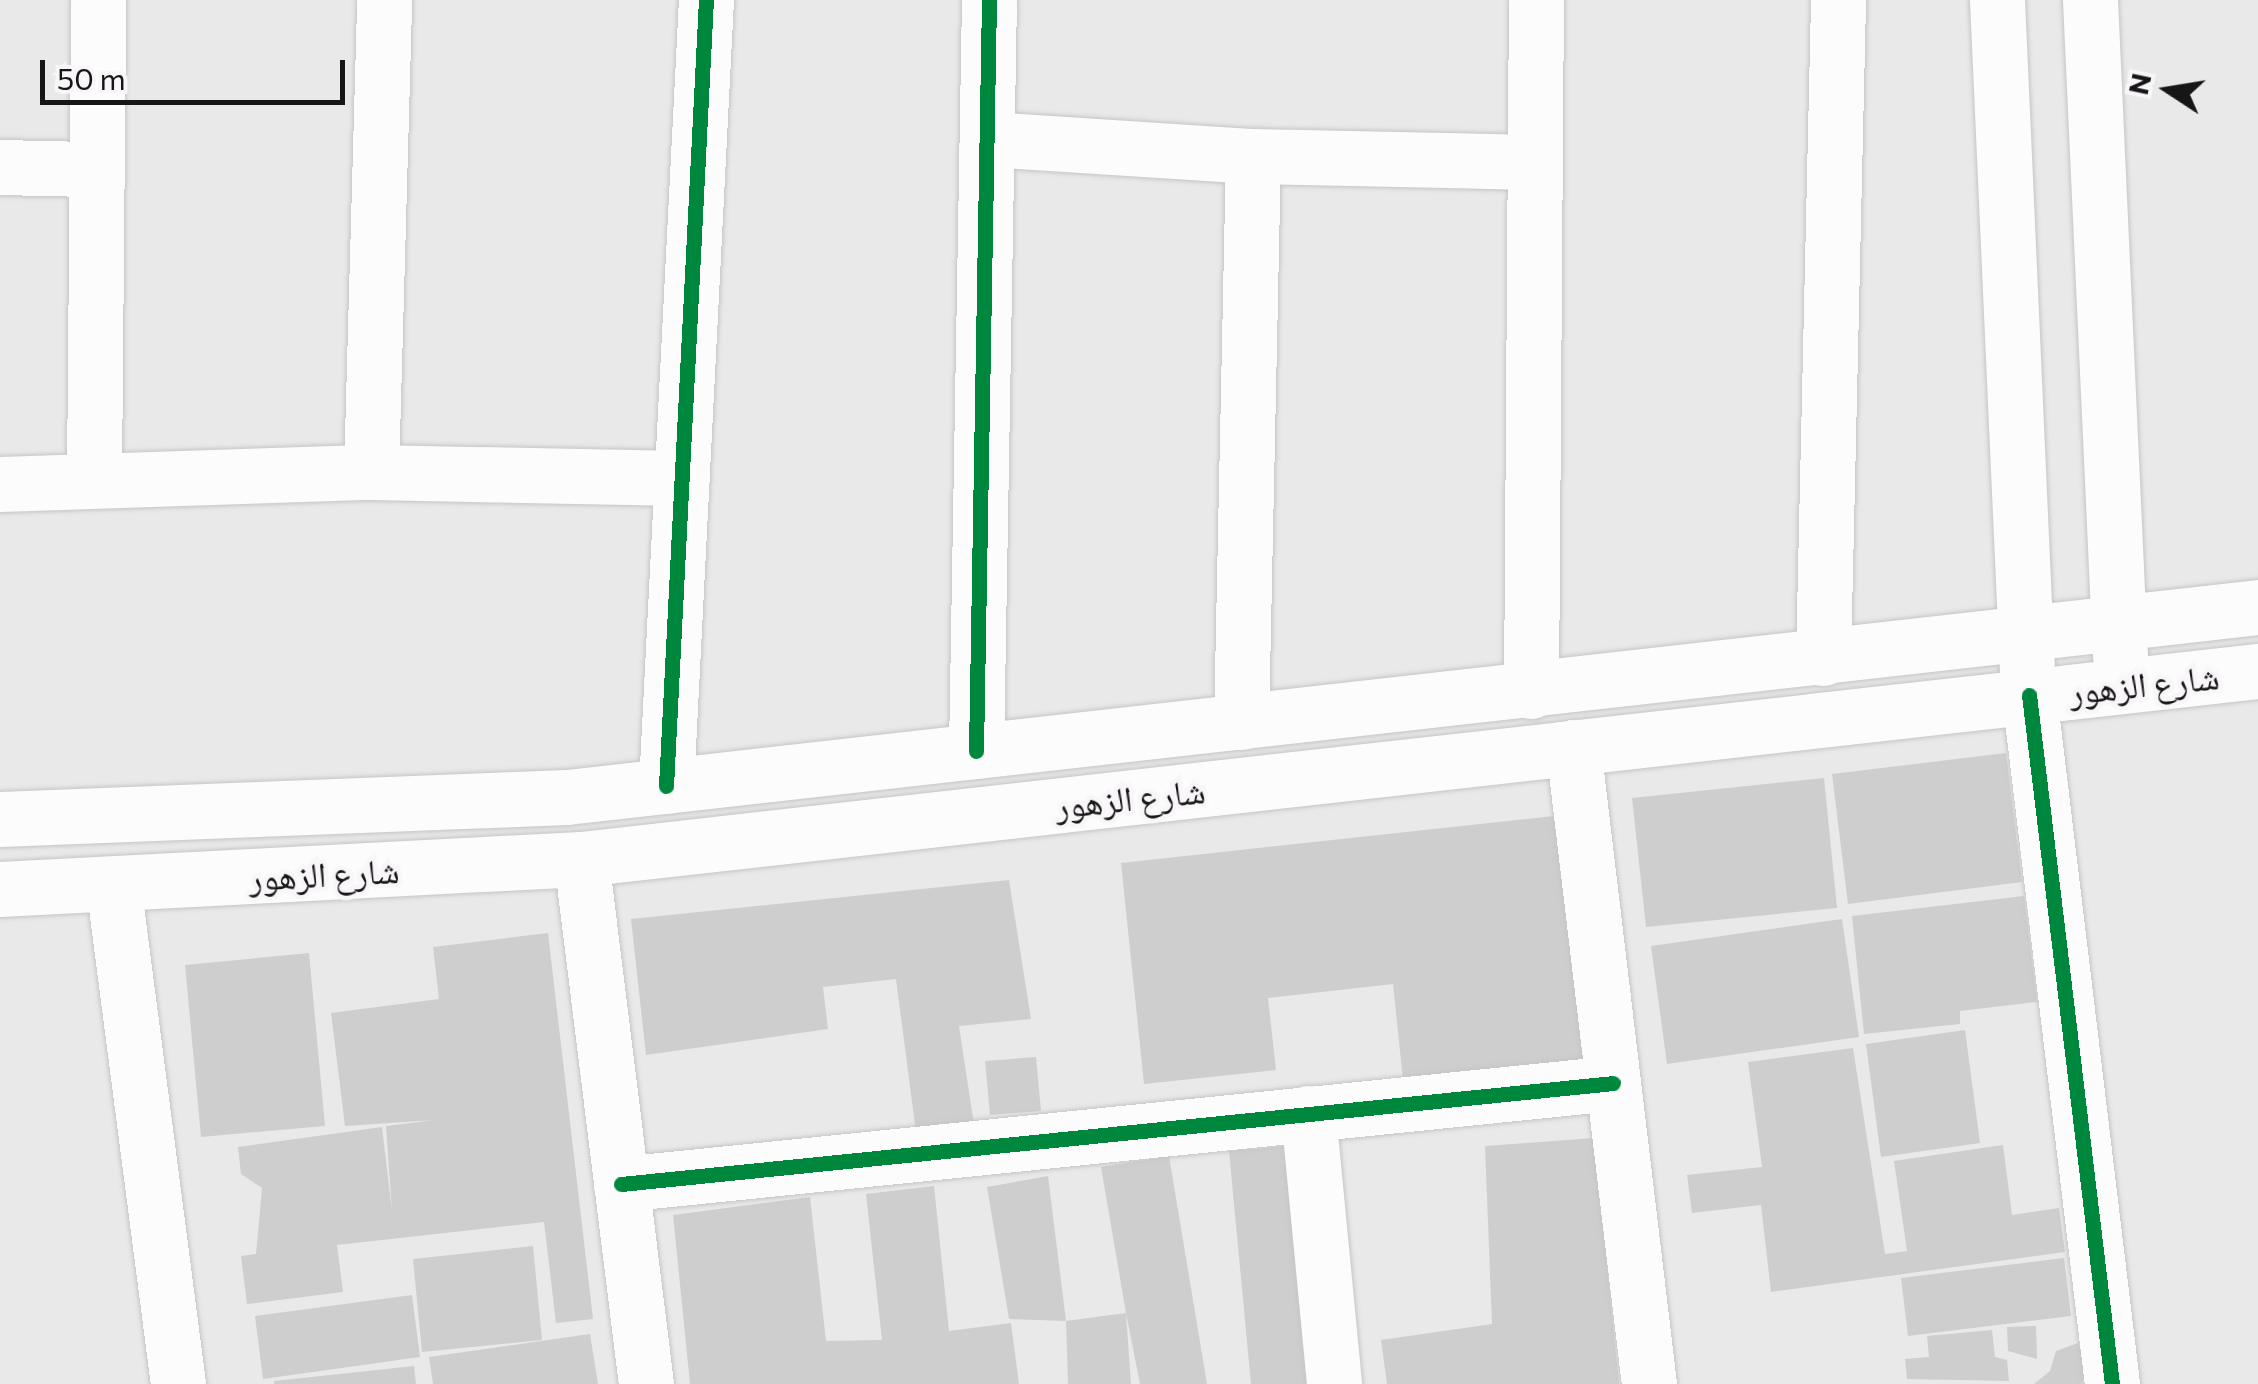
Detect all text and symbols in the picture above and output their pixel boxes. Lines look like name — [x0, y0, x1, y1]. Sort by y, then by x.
scale bar — [45, 40, 350, 102]
north arrow — [2118, 40, 2218, 140]
text: 50 m — [57, 59, 126, 96]
text: N — [2120, 70, 2157, 98]
street label: شارع الزهور — [2067, 654, 2221, 712]
street label: شارع الزهور — [1053, 768, 1207, 826]
street label: شارع الزهور — [248, 848, 400, 898]

